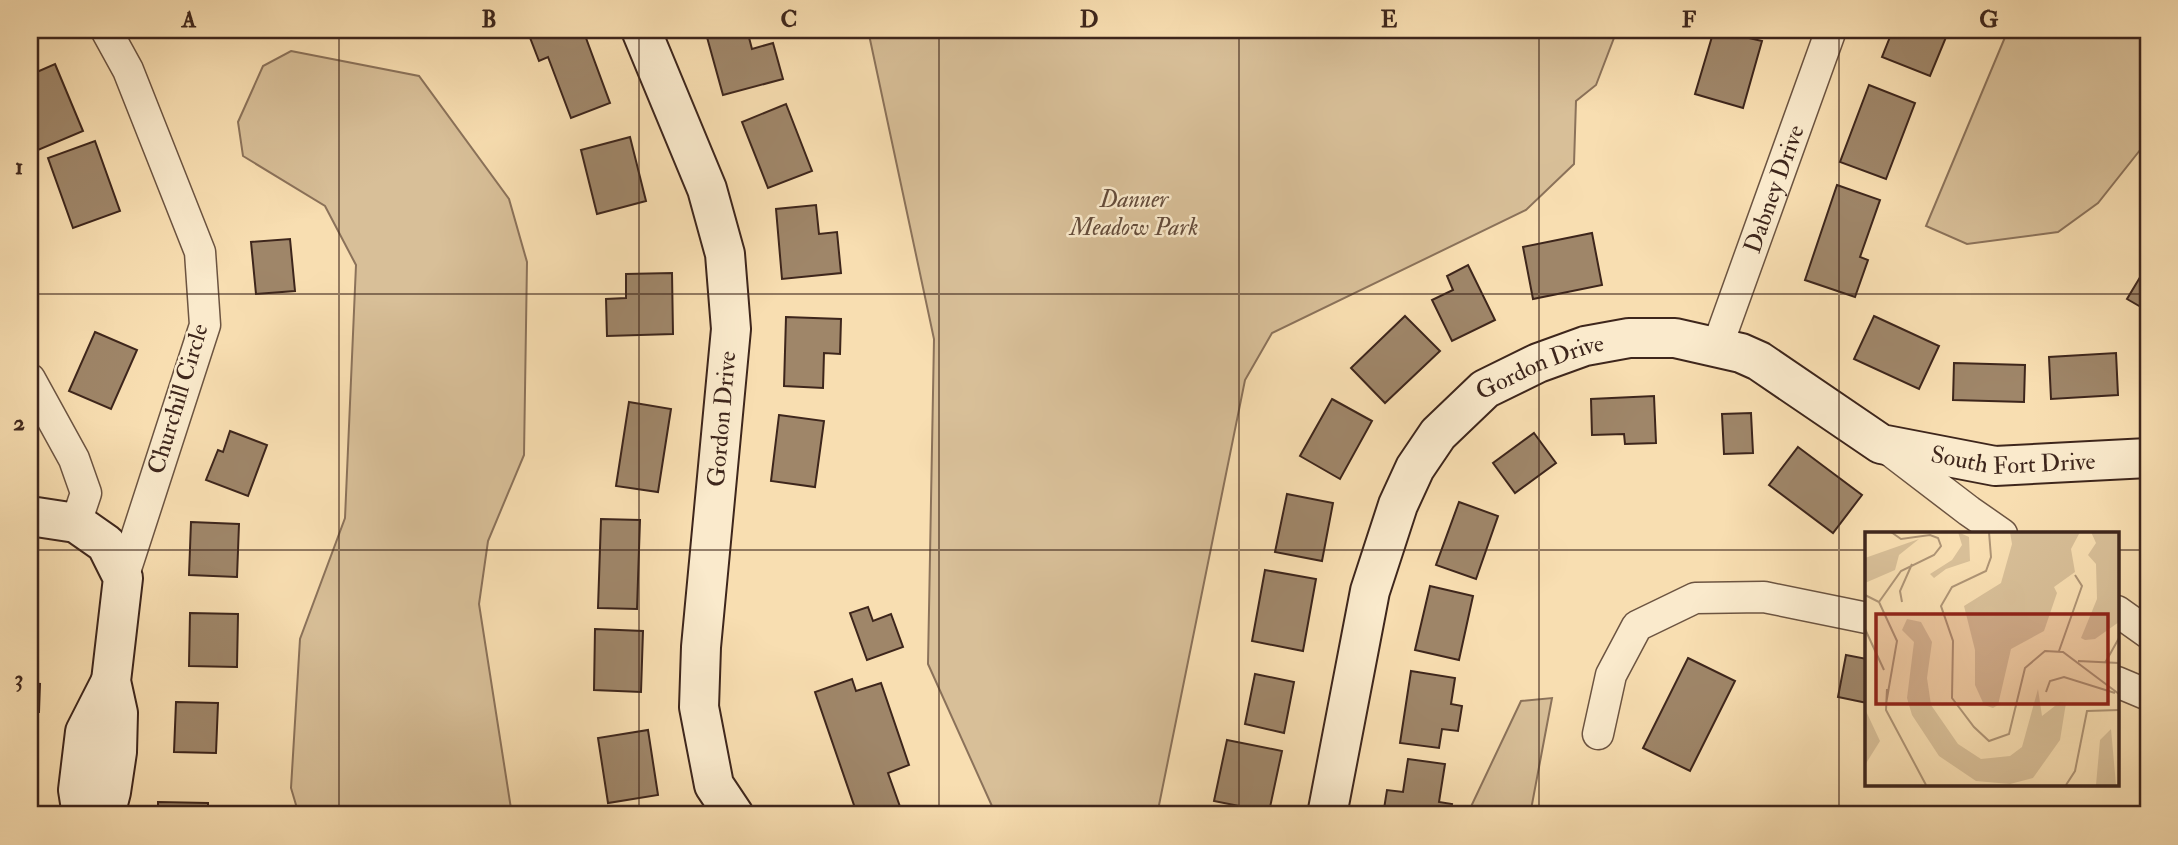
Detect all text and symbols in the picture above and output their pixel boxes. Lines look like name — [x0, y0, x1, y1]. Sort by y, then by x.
text: A — [181, 5, 197, 34]
text: B — [481, 5, 497, 34]
text: C — [781, 5, 797, 34]
text: D — [1080, 5, 1098, 34]
text: E — [1381, 5, 1398, 34]
text: F — [1682, 5, 1697, 34]
text: G — [1979, 5, 1999, 34]
street label: Dabney Drive — [1737, 121, 1811, 257]
text: 1 — [15, 152, 23, 181]
park label: Danner Meadow Park — [1068, 184, 1198, 243]
street label: Churchill Circle — [140, 320, 216, 478]
street label: Gordon Drive — [1470, 327, 1606, 407]
street label: Gordon Drive — [701, 350, 743, 488]
text: 2 — [13, 408, 25, 437]
street label: South Fort Drive — [1928, 438, 2096, 482]
inset map — [1865, 532, 2118, 786]
text: 3 — [15, 664, 23, 693]

